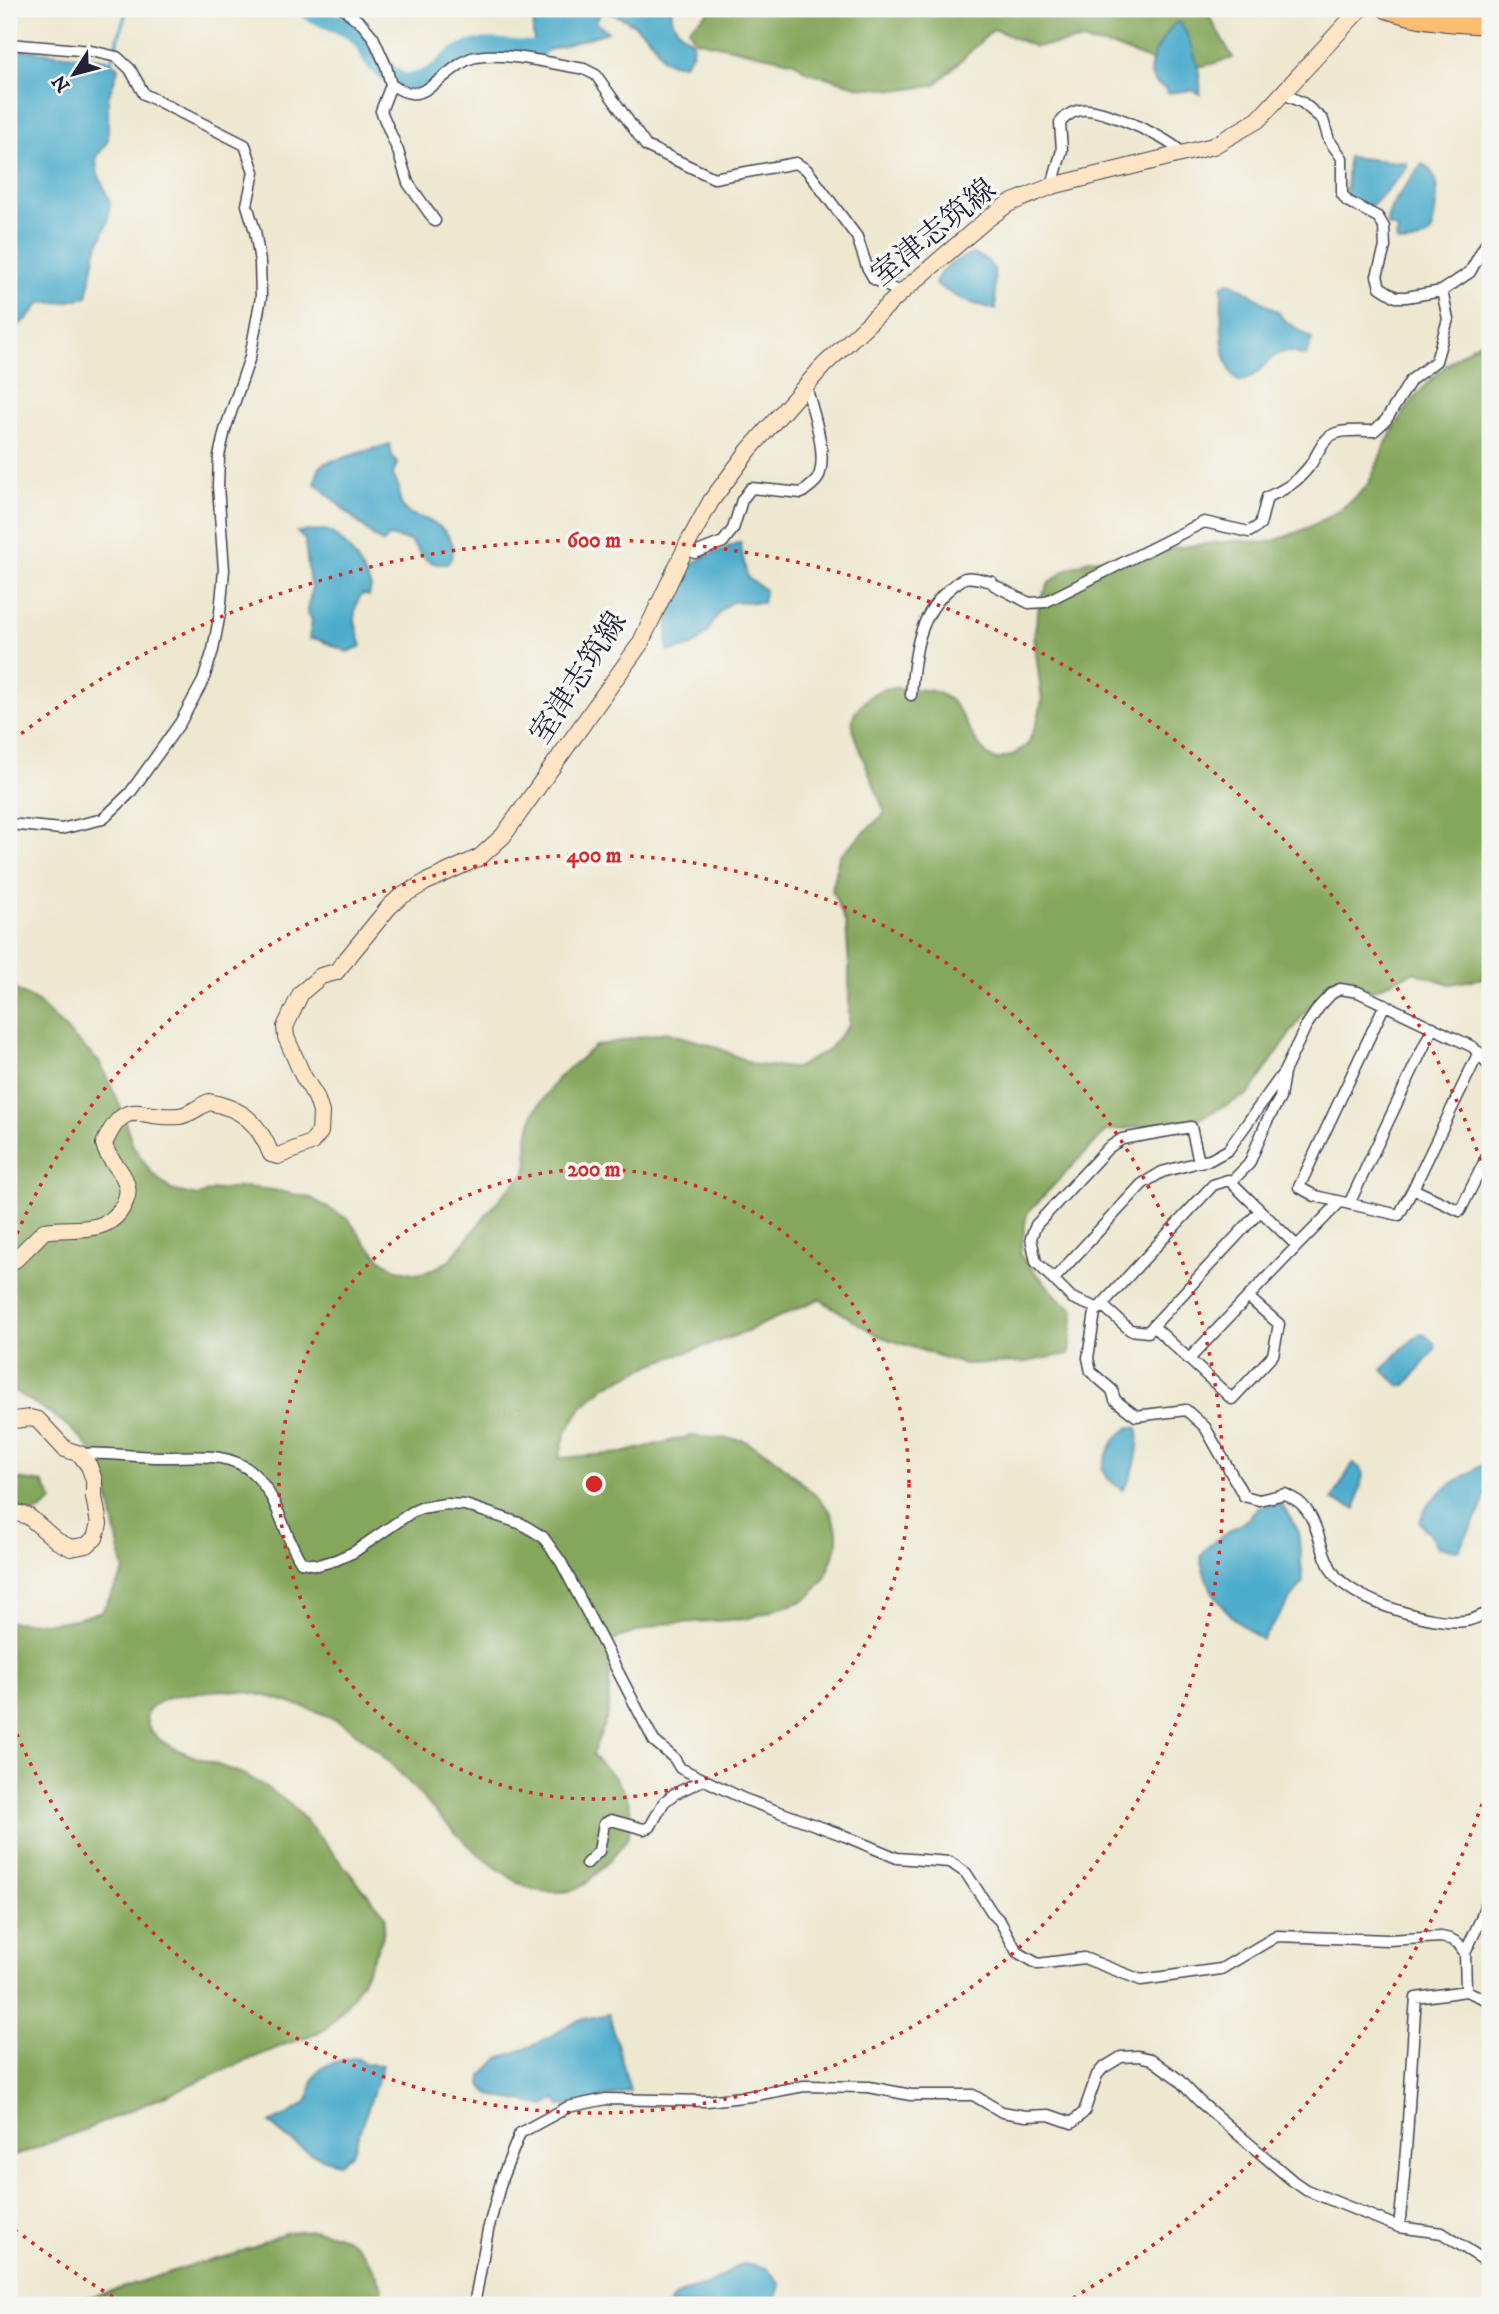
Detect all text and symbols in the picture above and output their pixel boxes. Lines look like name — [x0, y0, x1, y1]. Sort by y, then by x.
north arrow — [38, 38, 108, 108]
text: N — [47, 70, 75, 96]
street label: 室津志筑線 — [864, 171, 1004, 295]
text: 600 m — [567, 528, 621, 554]
street label: 室津志筑線 — [523, 605, 635, 751]
text: 400 m — [567, 843, 622, 869]
text: 200 m — [567, 1157, 621, 1183]
centre of rings — [582, 1472, 606, 1496]

